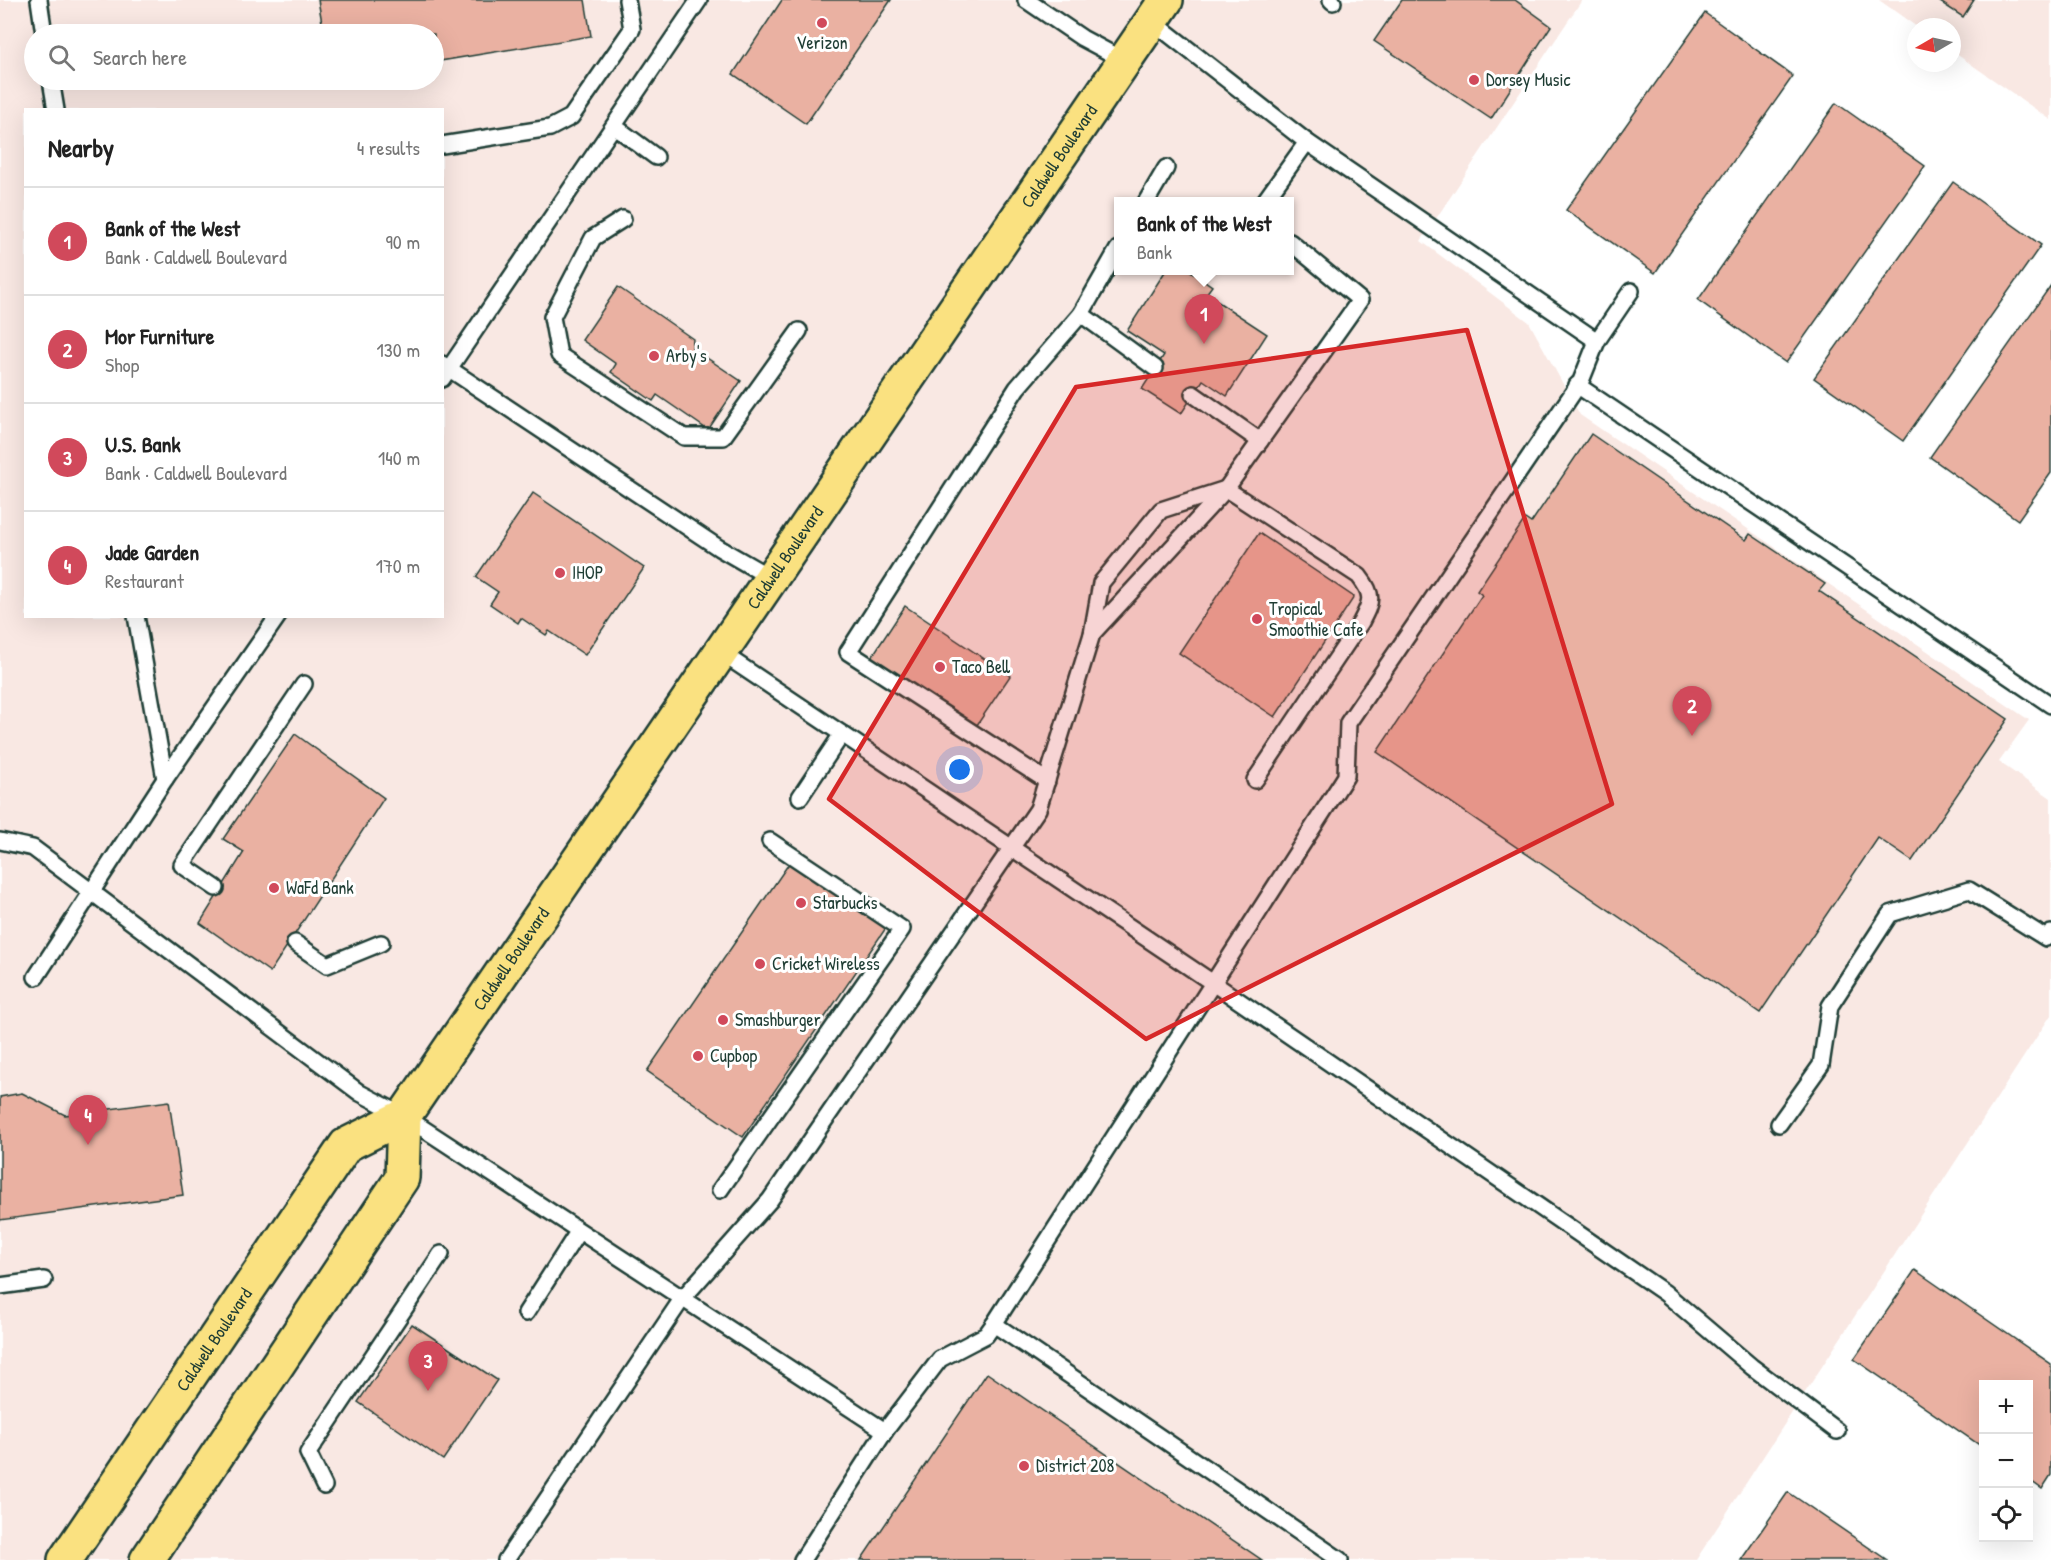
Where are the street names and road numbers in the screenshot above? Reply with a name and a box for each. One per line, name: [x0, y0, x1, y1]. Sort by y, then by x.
street label: Caldwell Boulevard: [1015, 100, 1103, 213]
street label: Caldwell Boulevard: [741, 501, 829, 614]
street label: Caldwell Boulevard: [467, 902, 555, 1015]
street label: Caldwell Boulevard: [170, 1283, 258, 1396]

